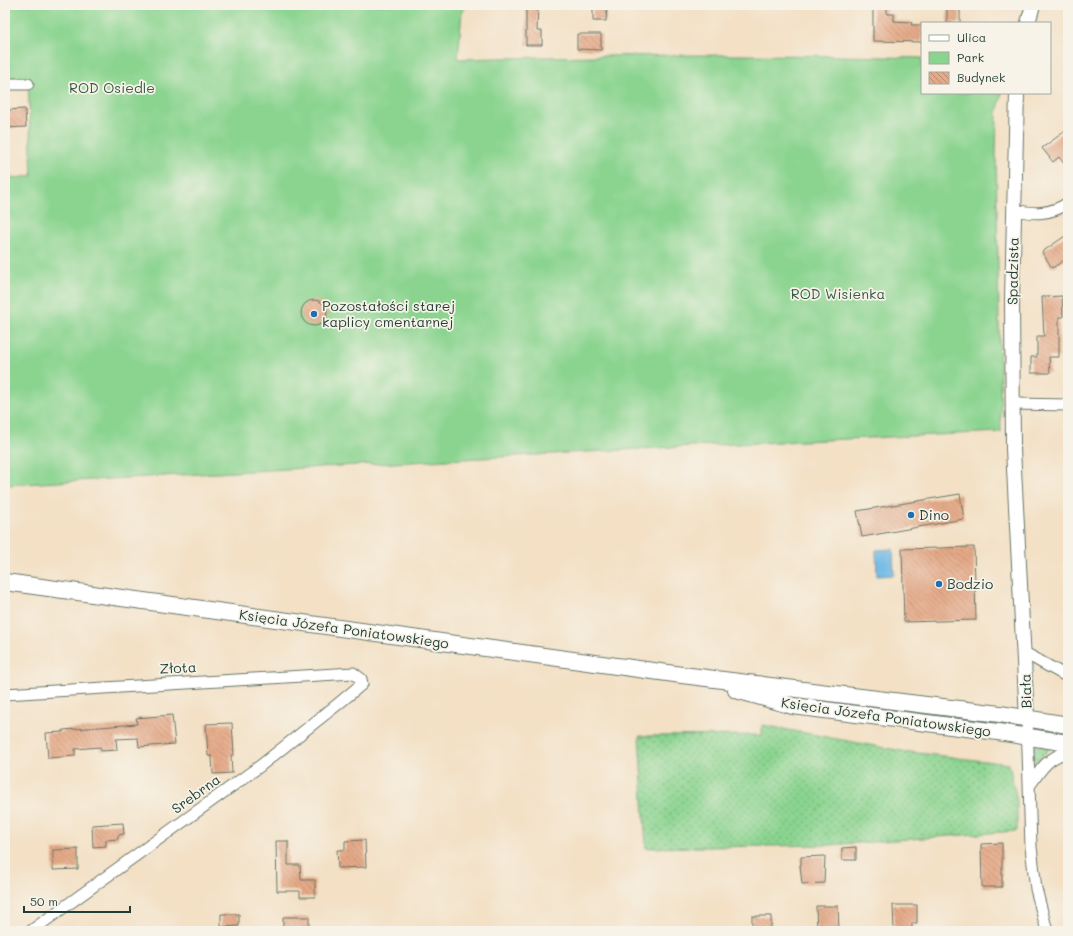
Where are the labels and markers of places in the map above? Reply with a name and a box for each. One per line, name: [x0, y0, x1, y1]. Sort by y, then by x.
place label: Pozostałości starej kaplicy cmentarnej: [322, 296, 455, 331]
marker: Pozostałości starej kaplicy cmentarnej: [309, 309, 319, 319]
place label: Dino: [919, 505, 949, 524]
marker: Dino: [906, 510, 916, 520]
place label: Bodzio: [947, 574, 993, 593]
marker: Bodzio: [934, 579, 944, 589]

